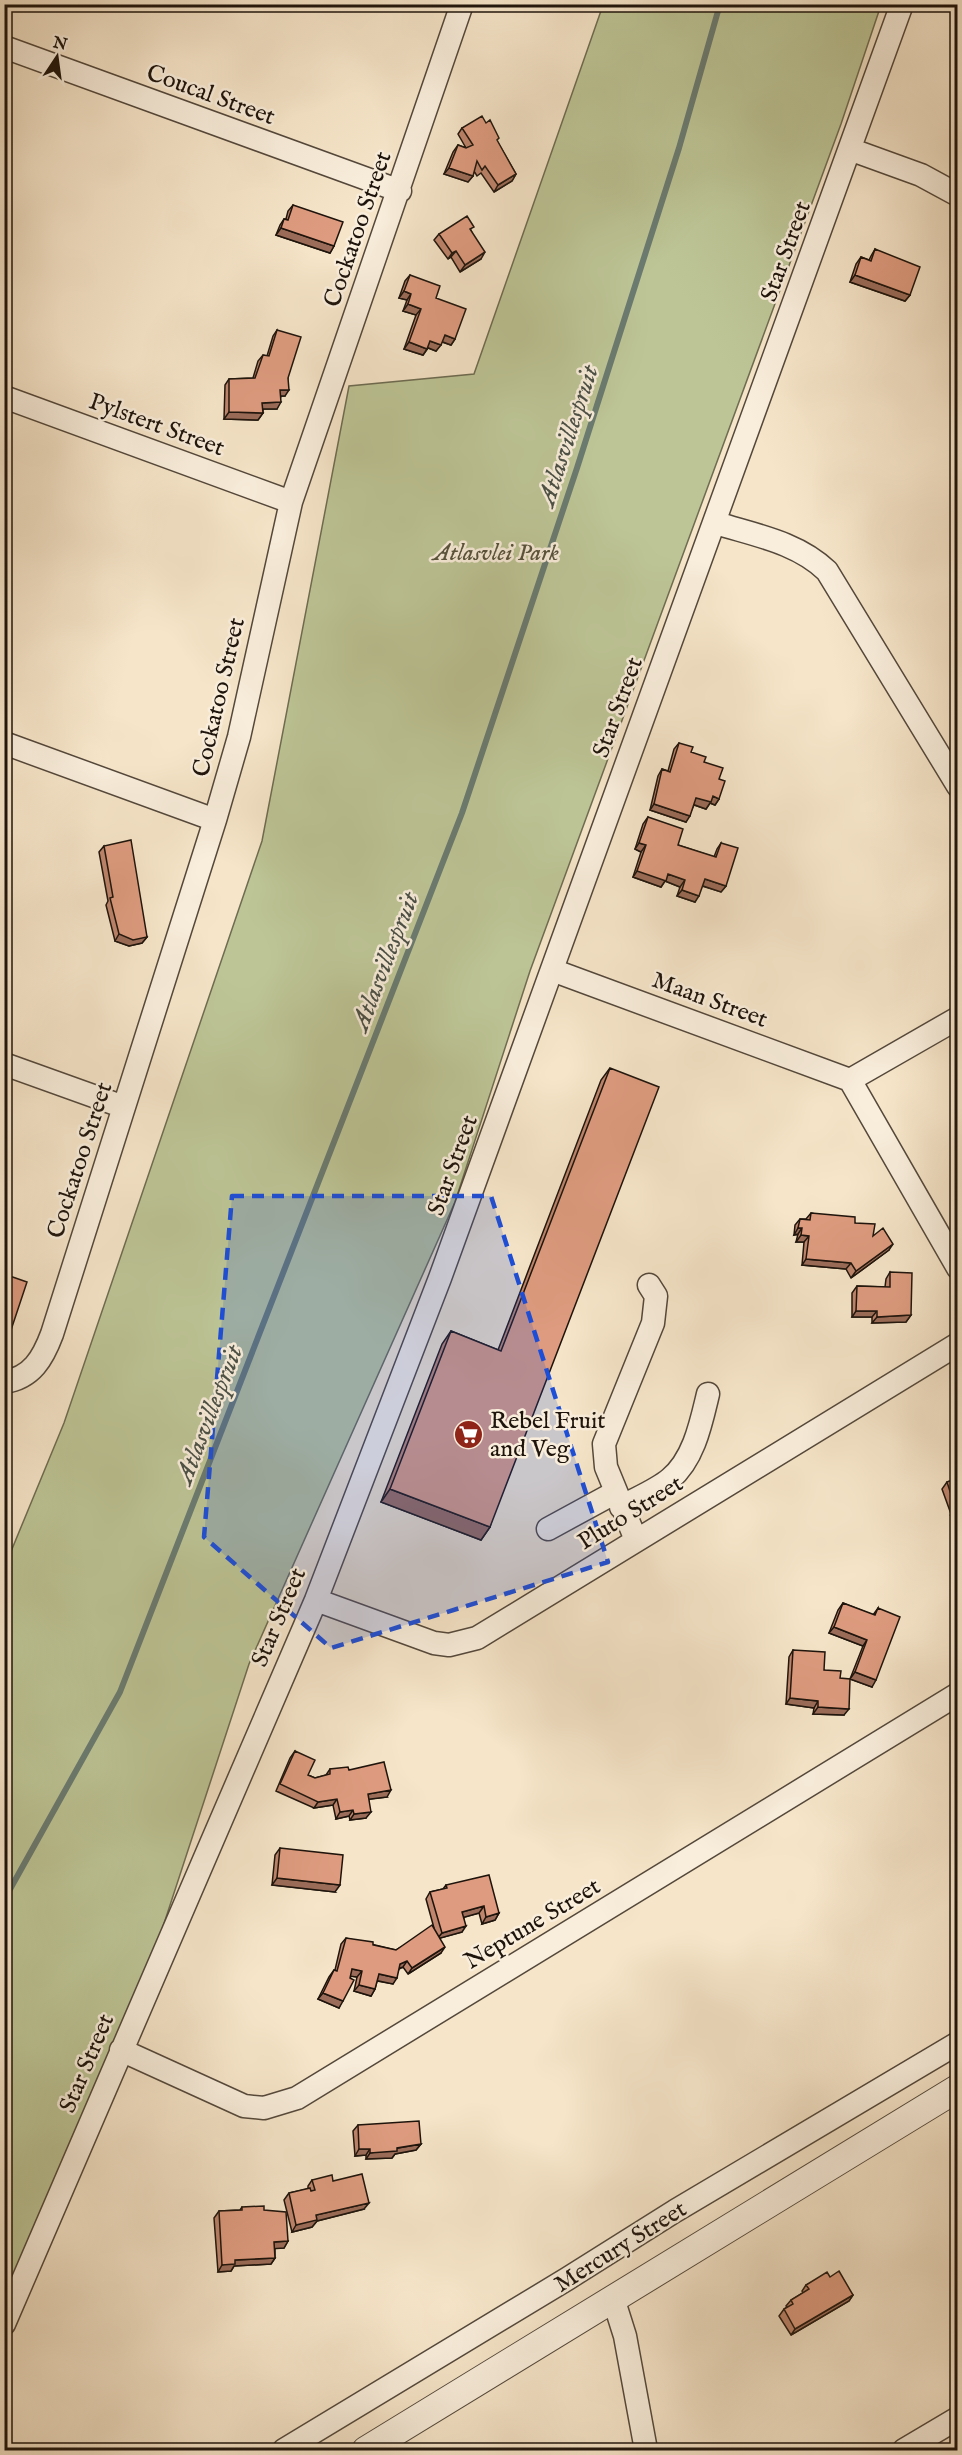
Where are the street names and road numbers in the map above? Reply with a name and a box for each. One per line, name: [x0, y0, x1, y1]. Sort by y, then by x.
street label: Coucal Street: [142, 58, 279, 133]
street label: Cockatoo Street: [317, 148, 400, 311]
street label: Star Street: [754, 197, 819, 306]
street label: Pylstert Street: [84, 387, 228, 464]
street label: Cockatoo Street: [186, 615, 253, 780]
street label: Star Street: [586, 653, 651, 762]
street label: Maan Street: [647, 965, 772, 1036]
street label: Cockatoo Street: [41, 1078, 120, 1243]
street label: Star Street: [421, 1111, 486, 1220]
street label: Pluto Street: [572, 1469, 689, 1558]
street label: Star Street: [245, 1563, 314, 1672]
street label: Neptune Street: [459, 1871, 607, 1977]
street label: Star Street: [53, 2009, 122, 2118]
street label: Mercury Street: [549, 2194, 693, 2300]

